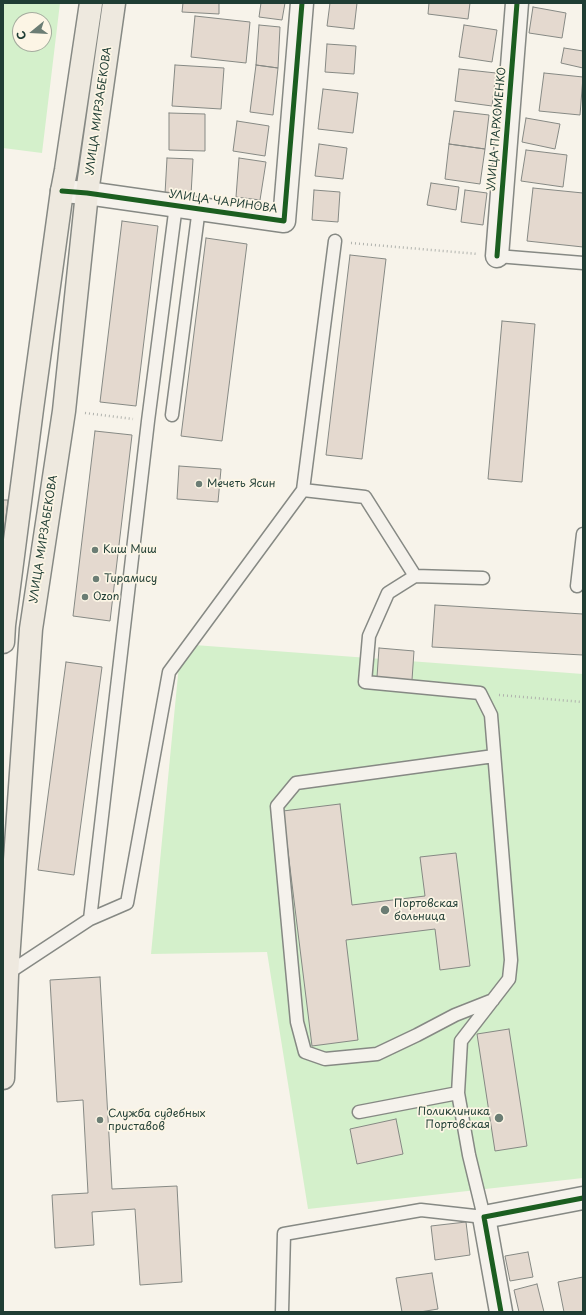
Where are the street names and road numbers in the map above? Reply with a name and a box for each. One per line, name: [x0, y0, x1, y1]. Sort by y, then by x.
street label: УЛИЦА МИРЗАБЕКОВА: [83, 46, 115, 176]
street label: УЛИЦА ПАРХОМЕНКО: [485, 67, 509, 191]
street label: УЛИЦА ЧАРИНОВА: [168, 188, 278, 216]
street label: УЛИЦА МИРЗАБЕКОВА: [27, 474, 61, 604]

